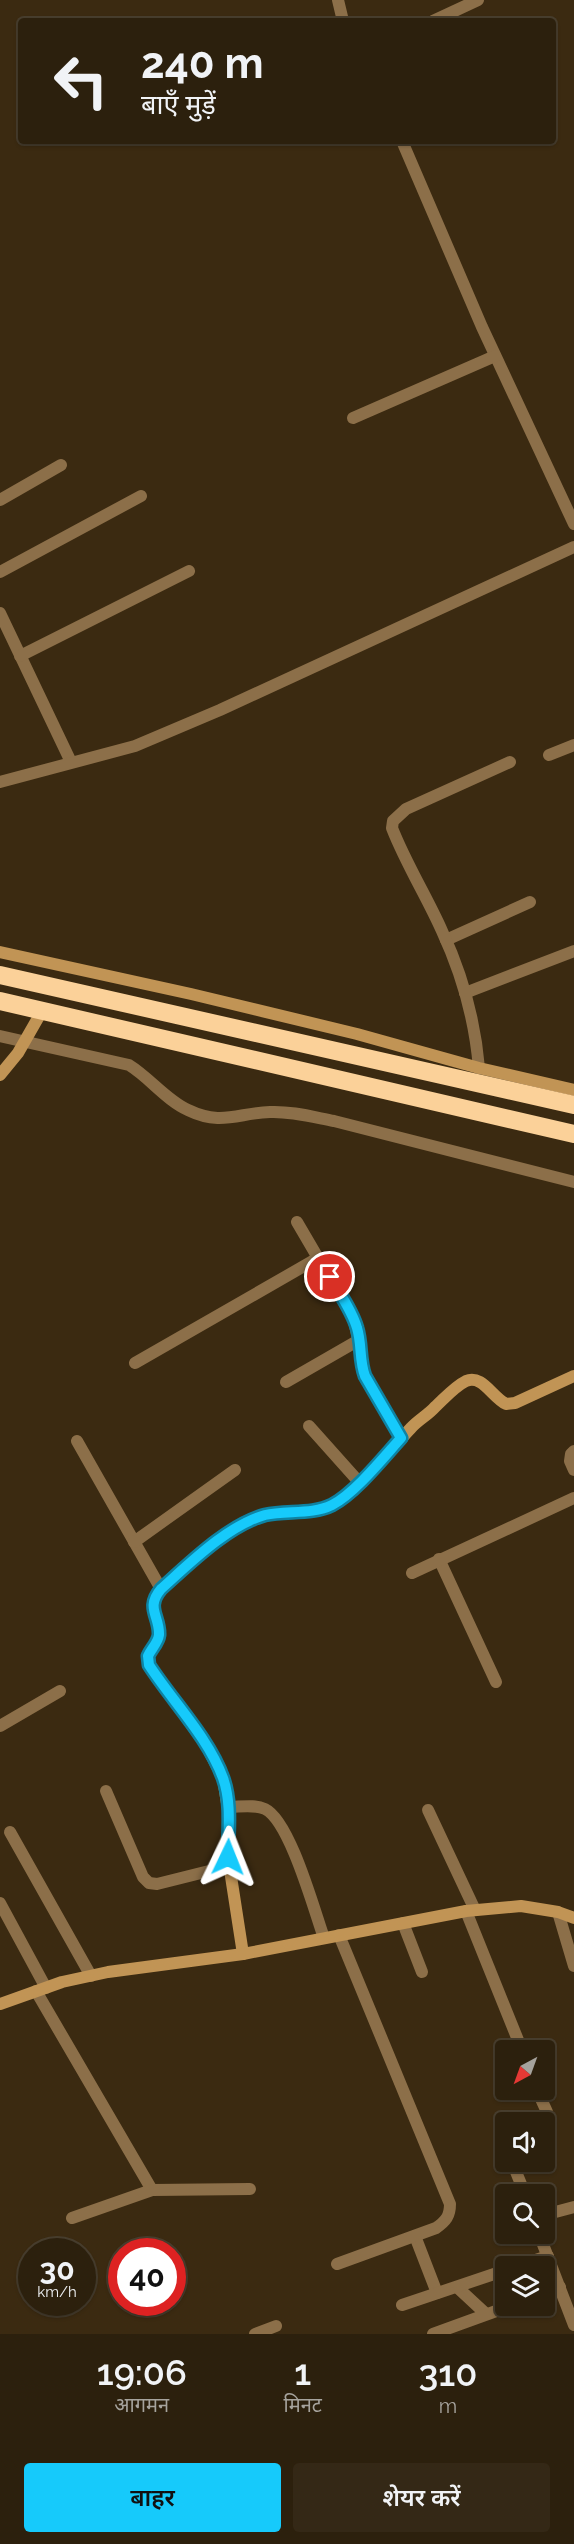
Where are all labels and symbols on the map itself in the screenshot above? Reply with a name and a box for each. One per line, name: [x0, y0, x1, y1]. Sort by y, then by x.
pin: [304, 1251, 355, 1302]
position arrow: [196, 1825, 260, 1889]
north arrow: [495, 2040, 555, 2100]
speed limit sign: 40: [108, 2238, 186, 2316]

